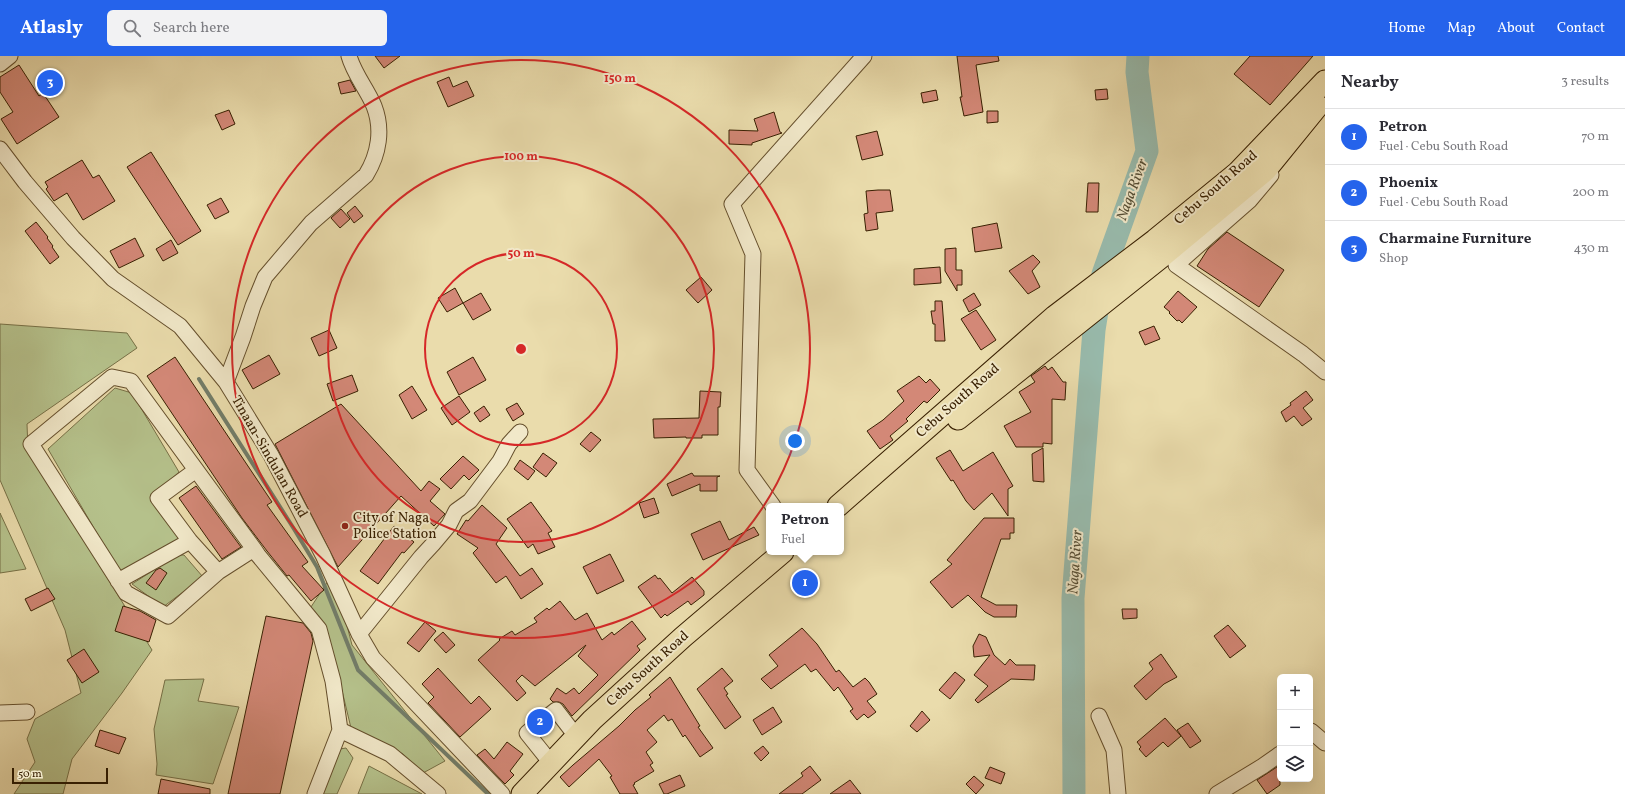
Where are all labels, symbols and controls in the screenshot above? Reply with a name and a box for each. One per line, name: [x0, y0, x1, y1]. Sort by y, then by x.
search box: [107, 10, 387, 46]
text: Atlasly: [20, 15, 83, 41]
icon: search: [121, 17, 143, 39]
text: Search here: [153, 18, 230, 39]
text: Home: [1388, 19, 1425, 38]
text: Map: [1447, 19, 1475, 38]
text: About: [1497, 19, 1535, 38]
text: Contact: [1557, 19, 1605, 38]
pin: 3: [37, 68, 63, 98]
text: 150 m: [604, 71, 636, 87]
text: Nearby: [1341, 71, 1399, 94]
text: 3 results: [1561, 73, 1609, 91]
text: Petron: [1379, 117, 1427, 138]
text: 1: [1351, 128, 1357, 146]
text: 70 m: [1581, 128, 1609, 146]
text: Fuel · Cebu South Road: [1379, 138, 1508, 156]
street label: Cebu South Road: [1170, 146, 1262, 230]
text: 100 m: [504, 149, 538, 165]
water label: Naga River: [1112, 156, 1154, 224]
text: Phoenix: [1379, 173, 1438, 194]
text: 2: [1351, 184, 1357, 202]
text: 200 m: [1572, 184, 1609, 202]
text: Fuel · Cebu South Road: [1379, 194, 1508, 212]
text: Charmaine Furniture: [1379, 229, 1531, 250]
text: 3: [1351, 240, 1357, 258]
text: 430 m: [1573, 240, 1609, 258]
text: 50 m: [507, 246, 535, 262]
text: Shop: [1379, 250, 1408, 268]
centre of rings: [514, 342, 528, 356]
street label: Cebu South Road: [912, 359, 1004, 443]
street label: Tinaan-Sindulan Road: [226, 392, 312, 522]
your location: [785, 431, 805, 451]
popup: [766, 503, 844, 555]
place label: City of Naga Police Station: [353, 509, 437, 544]
text: Petron: [781, 510, 829, 531]
marker: City of Naga Police Station: [340, 521, 350, 531]
water label: Naga River: [1063, 529, 1089, 595]
text: Fuel: [781, 531, 805, 549]
pin: 1: [792, 568, 818, 598]
street label: Cebu South Road: [603, 627, 693, 711]
map controls: [1277, 674, 1313, 782]
button: +: [1277, 674, 1313, 710]
pin: 2: [527, 707, 553, 737]
button: −: [1277, 710, 1313, 746]
button: layers: [1277, 746, 1313, 782]
scale bar: [12, 766, 108, 785]
text: 50 m: [18, 767, 42, 782]

